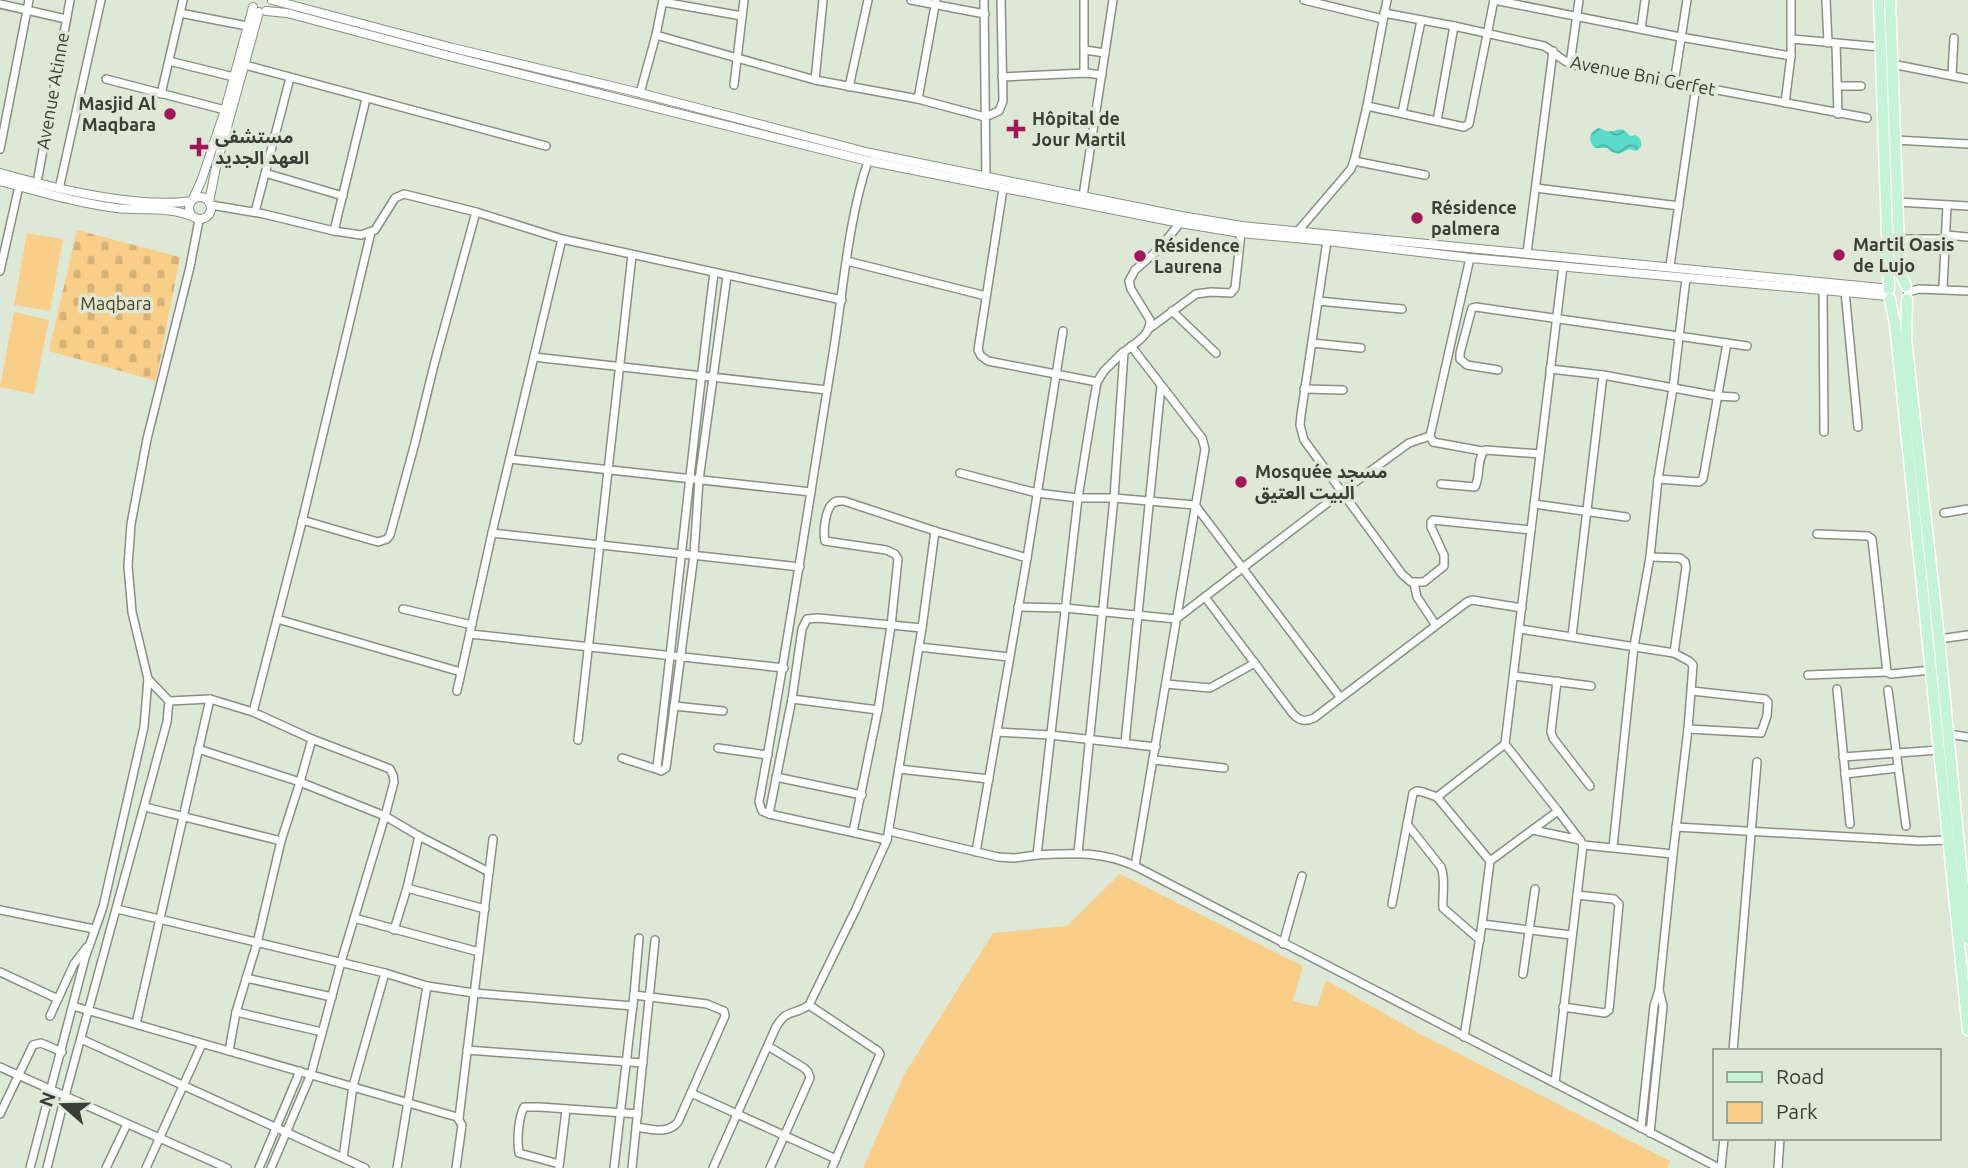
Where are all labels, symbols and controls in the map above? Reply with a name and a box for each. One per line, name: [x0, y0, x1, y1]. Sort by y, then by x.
street label: Avenue Atinne: [32, 31, 72, 151]
street label: Avenue Bni Gerfet: [1569, 51, 1718, 99]
place label: Masjid Al Maqbara: [79, 93, 157, 134]
marker: Masjid Al Maqbara: [162, 106, 178, 122]
place label: Hôpital de Jour Martil: [1032, 108, 1126, 149]
marker: Hôpital de Jour Martil: [1006, 119, 1026, 139]
place label: مستشفى العهد الجديد: [215, 126, 309, 168]
marker: مستشفى العهد الجديد: [189, 137, 209, 157]
place label: Résidence palmera: [1431, 197, 1517, 238]
marker: Résidence palmera: [1409, 210, 1425, 226]
place label: Martil Oasis de Lujo: [1853, 234, 1955, 275]
place label: Résidence Laurena: [1154, 235, 1240, 276]
marker: Martil Oasis de Lujo: [1831, 247, 1847, 263]
marker: Résidence Laurena: [1132, 248, 1148, 264]
park label: Maqbara: [80, 293, 152, 313]
place label: Mosquée مسجد البيت العتيق: [1255, 461, 1388, 504]
marker: Mosquée مسجد البيت العتيق: [1233, 474, 1249, 490]
legend: [1713, 1049, 1940, 1140]
text: Road: [1776, 1064, 1824, 1088]
north arrow: [28, 1070, 98, 1140]
text: N: [34, 1089, 60, 1110]
text: Park: [1776, 1099, 1818, 1123]

